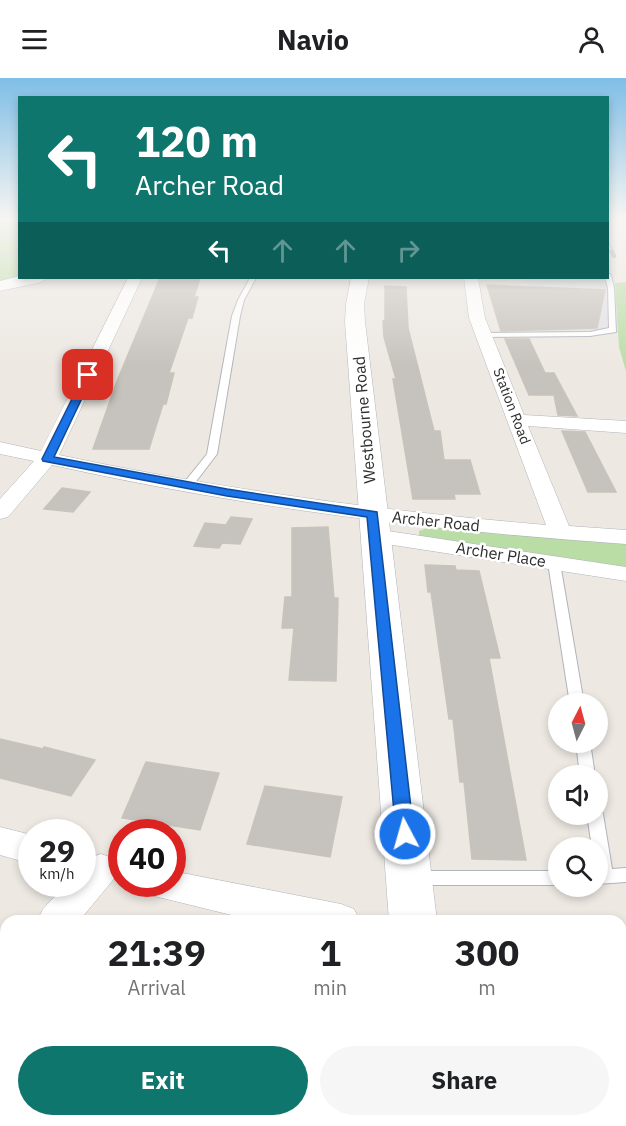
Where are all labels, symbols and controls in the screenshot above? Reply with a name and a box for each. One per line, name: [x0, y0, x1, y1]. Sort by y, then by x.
text: Navio: [277, 22, 349, 57]
icon: menu: [18, 23, 51, 56]
icon: person: [575, 23, 608, 56]
text: 120 m: [135, 114, 258, 169]
icon: left: [36, 120, 114, 198]
text: Archer Road: [135, 167, 284, 202]
icon: left: [203, 234, 236, 267]
icon: ahead: [266, 234, 299, 267]
icon: ahead: [329, 234, 362, 267]
icon: right: [392, 234, 425, 267]
pin: [62, 349, 113, 400]
street label: Westbourne Road: [348, 356, 380, 484]
icon: arrive: [71, 358, 104, 391]
street label: Station Road: [489, 365, 535, 447]
street label: Archer Road: [391, 506, 481, 536]
street label: Archer Place: [455, 537, 548, 571]
north arrow: [548, 693, 608, 753]
map controls: [548, 693, 608, 897]
button: sound: [548, 765, 608, 825]
position arrow: [373, 802, 437, 866]
speed limit sign: 40: [108, 819, 186, 897]
text: 29: [39, 831, 75, 870]
button: search: [548, 837, 608, 897]
text: km/h: [39, 864, 75, 883]
text: 21:39: [108, 929, 206, 976]
text: 1: [319, 929, 341, 976]
text: 300: [455, 929, 519, 976]
text: Arrival: [128, 974, 186, 1001]
text: min: [313, 974, 347, 1001]
text: m: [478, 974, 496, 1001]
button: Exit: [18, 1046, 308, 1115]
button: Share: [320, 1046, 609, 1115]

